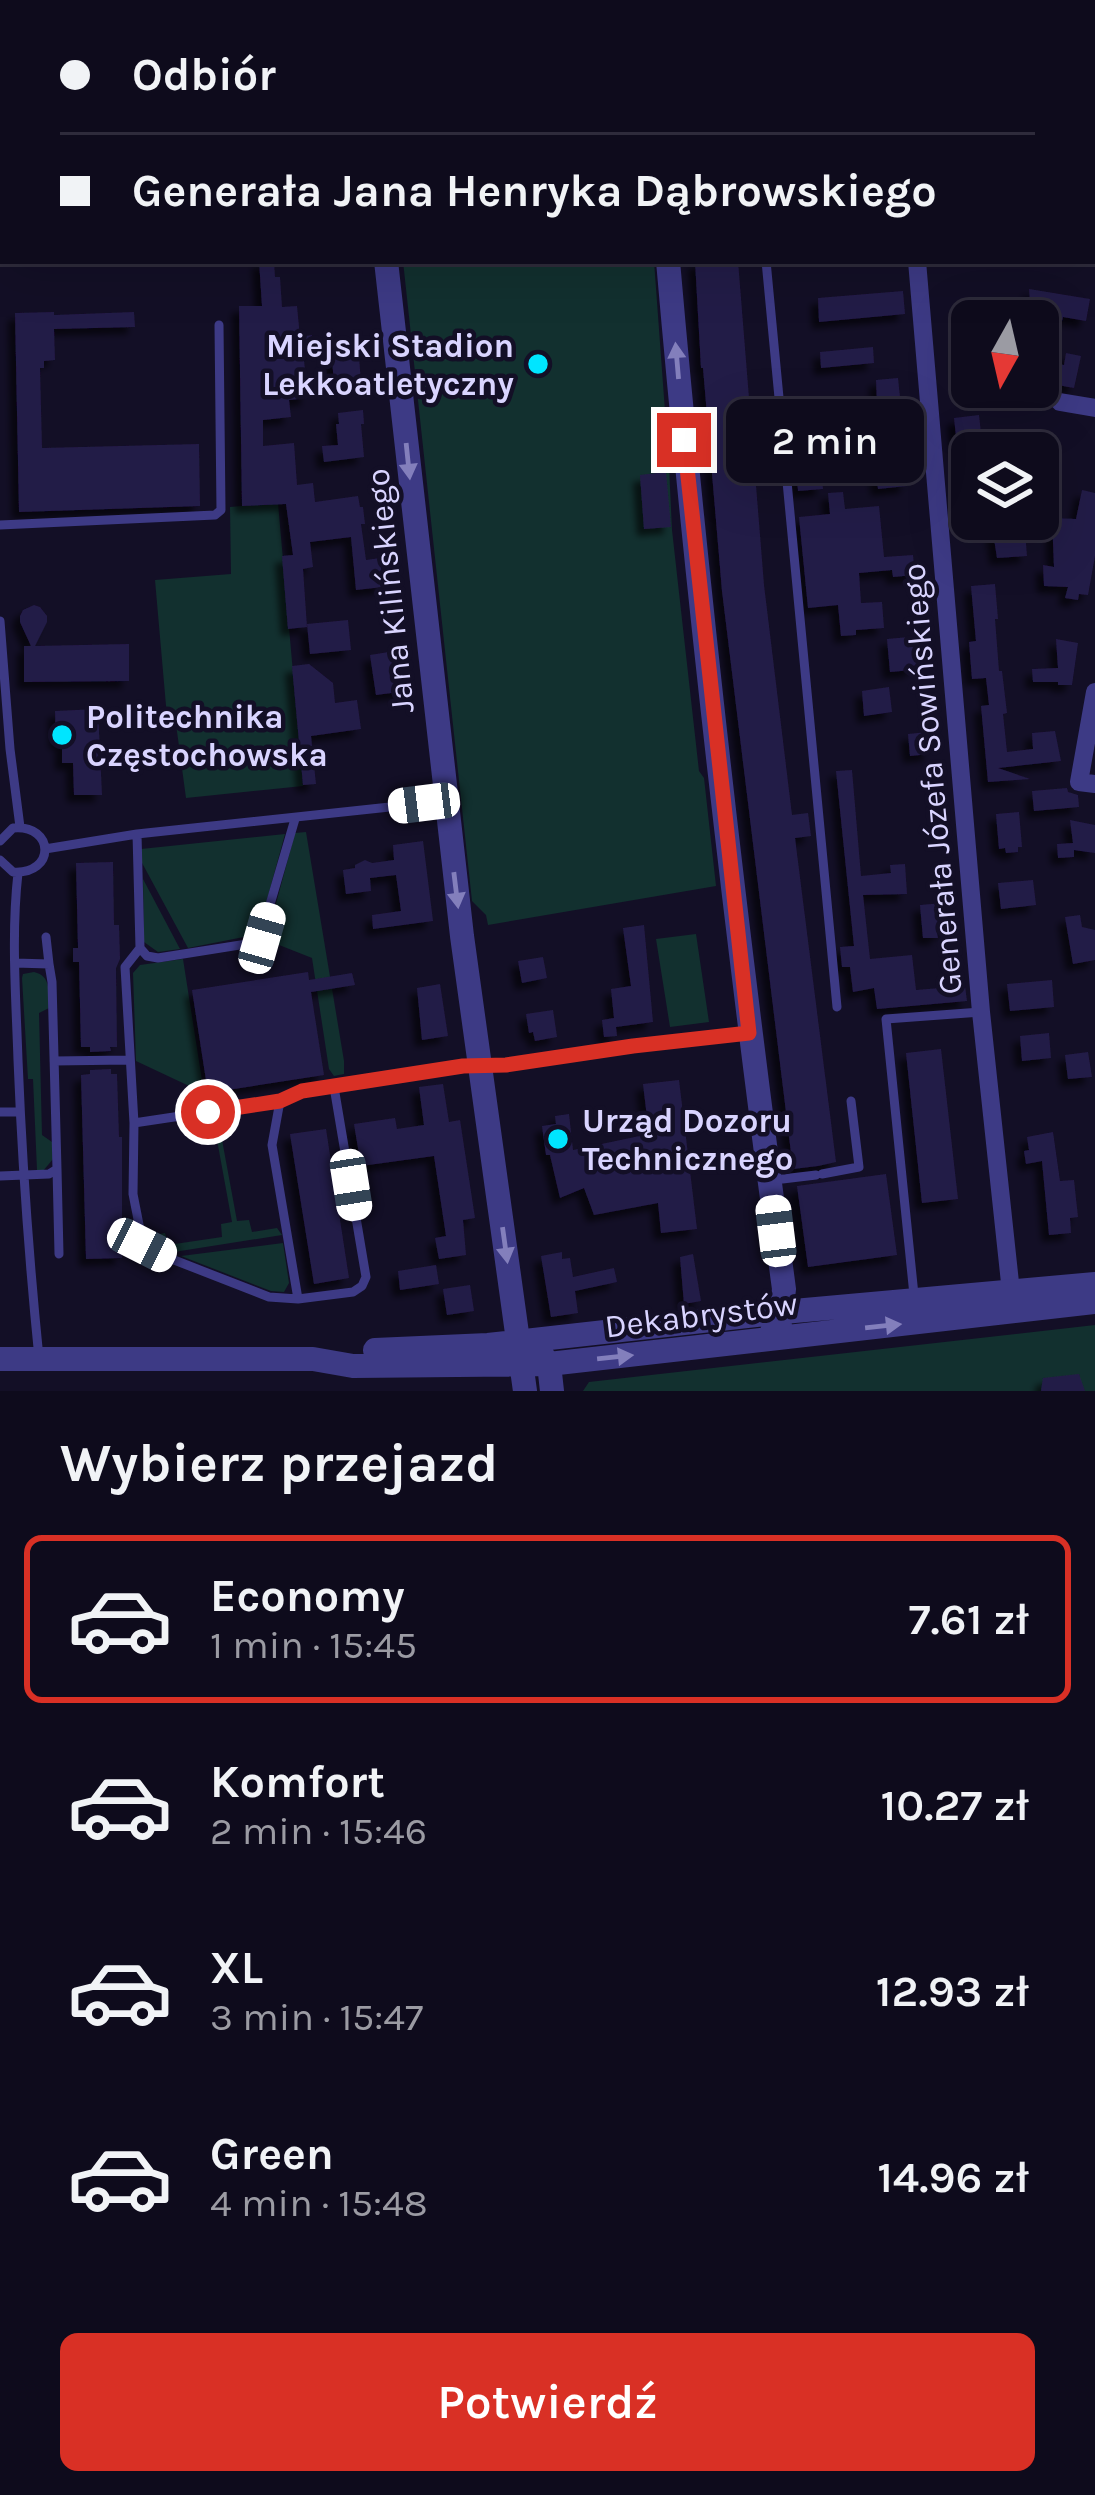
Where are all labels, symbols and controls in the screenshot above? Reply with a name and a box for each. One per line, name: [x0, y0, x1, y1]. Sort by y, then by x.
text: Odbiór: [132, 49, 276, 101]
text: Generała Jana Henryka Dąbrowskiego: [132, 165, 937, 217]
north arrow: [951, 300, 1059, 408]
map controls: [951, 300, 1059, 540]
place label: Miejski Stadion Lekkoatletyczny: [262, 327, 514, 403]
one-way arrow: [667, 342, 686, 379]
marker: Miejski Stadion Lekkoatletyczny: [525, 351, 551, 377]
callout: 2 min: [726, 398, 924, 482]
route end: [657, 413, 711, 467]
text: 2 min: [772, 418, 878, 464]
button: layers: [951, 432, 1059, 540]
one-way arrow: [399, 443, 418, 480]
street label: Jana Kilińskiego: [358, 467, 422, 715]
street label: Generała Józefa Sowińskiego: [894, 562, 970, 996]
place label: Politechnika Częstochowska: [86, 698, 328, 774]
marker: Politechnika Częstochowska: [49, 722, 75, 748]
car: [386, 781, 462, 825]
one-way arrow: [447, 872, 466, 909]
car: [235, 898, 289, 978]
route start: [181, 1085, 235, 1139]
place label: Urząd Dozoru Technicznego: [582, 1102, 793, 1178]
marker: Urząd Dozoru Technicznego: [545, 1126, 571, 1152]
car: [328, 1147, 374, 1223]
car: [754, 1193, 798, 1269]
car: [102, 1213, 182, 1277]
one-way arrow: [496, 1227, 515, 1265]
street label: Dekabrystów: [603, 1284, 800, 1346]
one-way arrow: [865, 1316, 902, 1335]
one-way arrow: [597, 1347, 634, 1366]
text: Wybierz przejazd: [60, 1431, 498, 1495]
icon: car: [66, 1565, 174, 1673]
text: Economy: [210, 1570, 405, 1622]
text: 7.61 zł: [908, 1593, 1029, 1645]
text: 1 min · 15:45: [210, 1622, 417, 1668]
icon: car: [66, 1751, 174, 1859]
text: Komfort: [210, 1756, 385, 1808]
text: 10.27 zł: [880, 1779, 1029, 1831]
text: 2 min · 15:46: [210, 1808, 427, 1854]
icon: car: [66, 1937, 174, 2045]
text: XL: [210, 1942, 263, 1994]
text: 12.93 zł: [876, 1965, 1029, 2017]
text: 3 min · 15:47: [210, 1994, 423, 2040]
icon: car: [66, 2123, 174, 2231]
text: Green: [210, 2128, 334, 2180]
text: 14.96 zł: [877, 2151, 1029, 2203]
text: 4 min · 15:48: [210, 2180, 428, 2226]
button: Potwierdź: [60, 2333, 1035, 2471]

